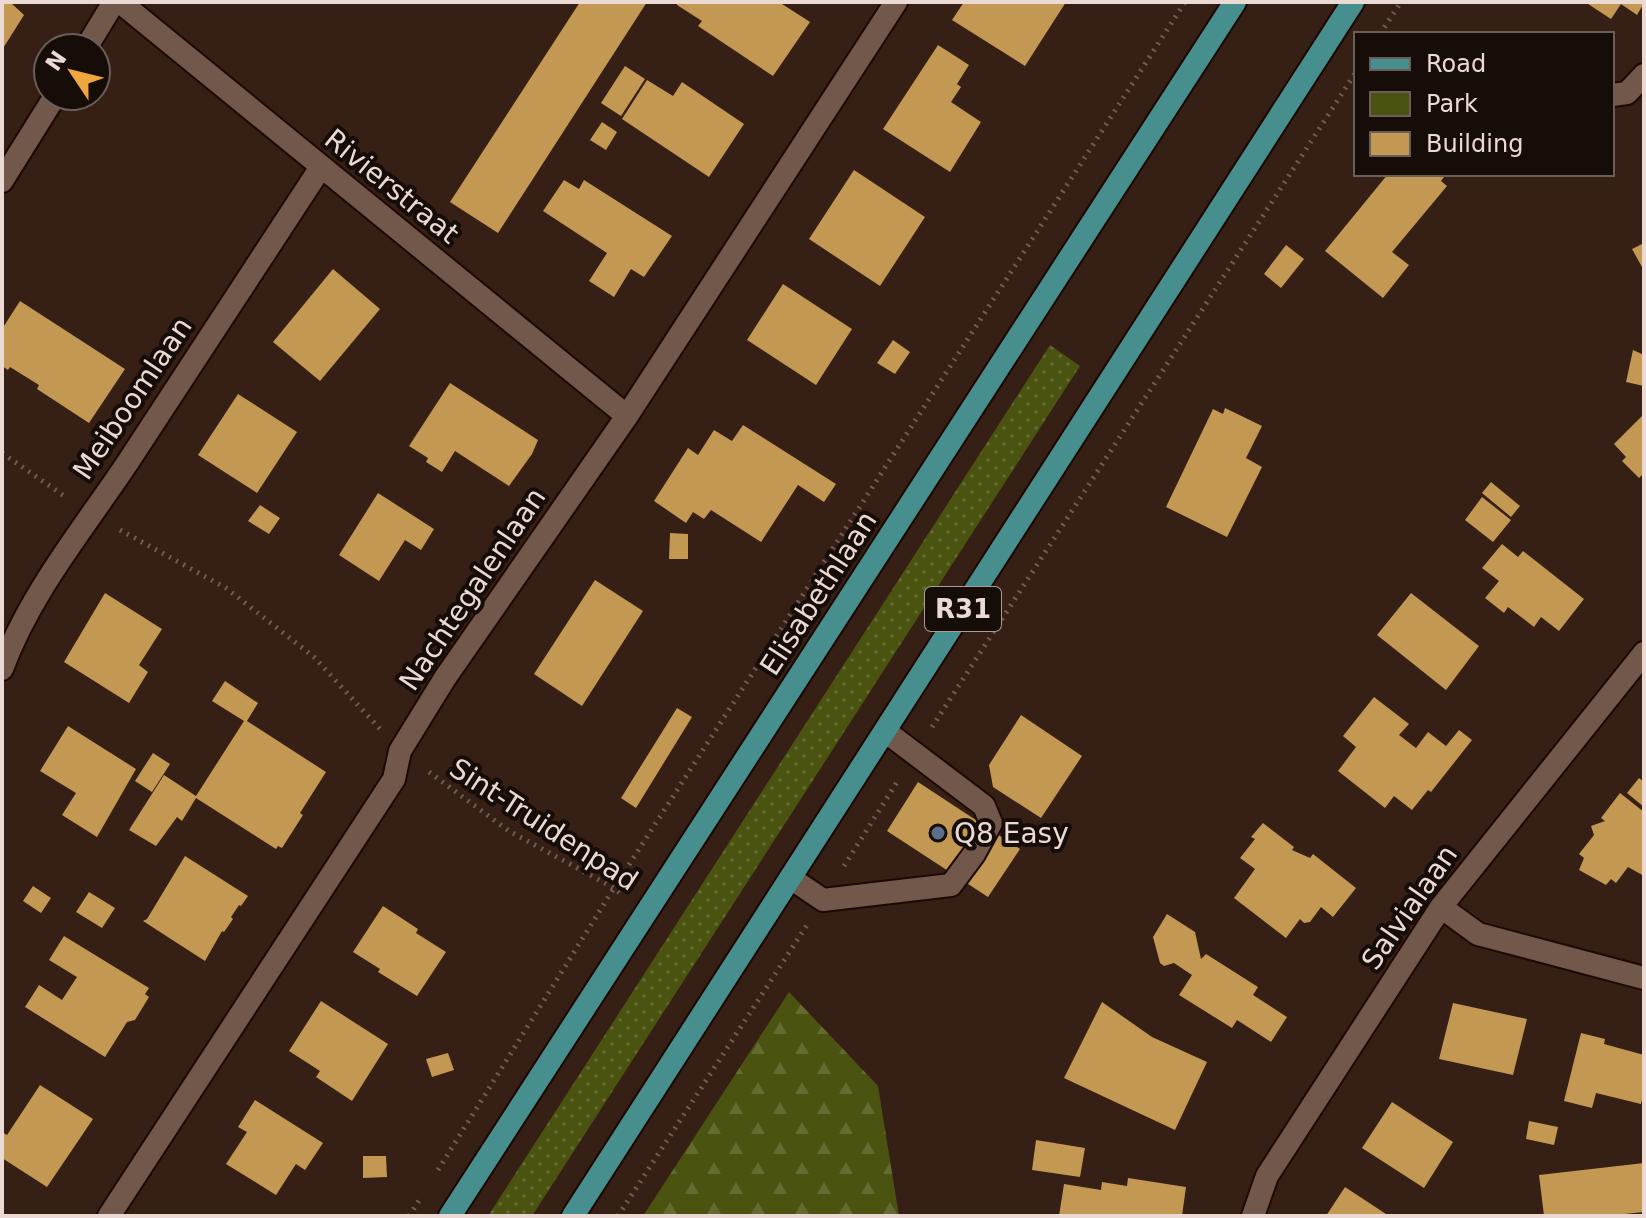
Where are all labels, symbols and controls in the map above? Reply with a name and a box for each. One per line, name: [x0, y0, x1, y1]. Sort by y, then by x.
north arrow: [32, 32, 112, 112]
legend: [1354, 32, 1614, 176]
text: N: [41, 46, 72, 76]
text: Road: [1426, 50, 1486, 78]
text: Park: [1426, 90, 1478, 118]
street label: Rivierstraat: [318, 122, 465, 250]
text: Building: [1426, 130, 1523, 158]
street label: Meiboomlaan: [66, 311, 199, 486]
street label: Nachtegalenlaan: [392, 482, 552, 697]
street label: Elisabethlaan: [753, 505, 884, 681]
road number: R31: [925, 587, 1001, 631]
street label: Sint-Truidenpad: [444, 751, 644, 897]
place label: Q8 Easy: [954, 817, 1069, 850]
marker: Q8 Easy: [929, 824, 947, 842]
street label: Salvialaan: [1355, 839, 1464, 976]

